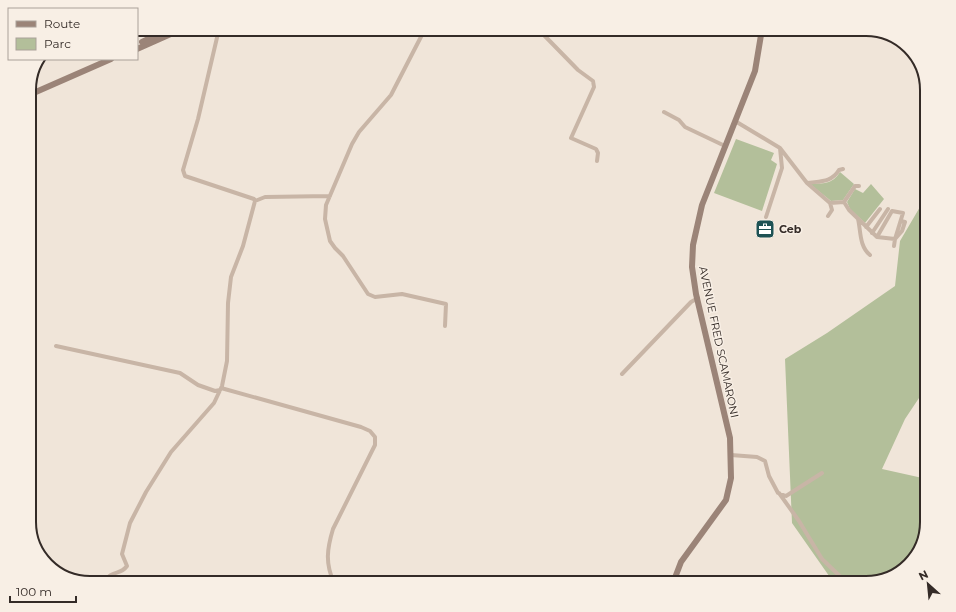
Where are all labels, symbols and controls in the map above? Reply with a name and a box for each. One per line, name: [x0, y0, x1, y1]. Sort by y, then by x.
legend: [8, 8, 138, 60]
text: Route: [44, 16, 80, 31]
text: Parc: [44, 36, 71, 51]
office icon: Ceb: [754, 218, 776, 240]
place label: Ceb: [779, 222, 802, 236]
street label: AVENUE FRED SCAMARONI: [696, 265, 742, 419]
north arrow: [908, 564, 948, 604]
text: N: [916, 567, 931, 583]
scale bar: [10, 578, 76, 604]
text: 100 m: [16, 584, 52, 599]

